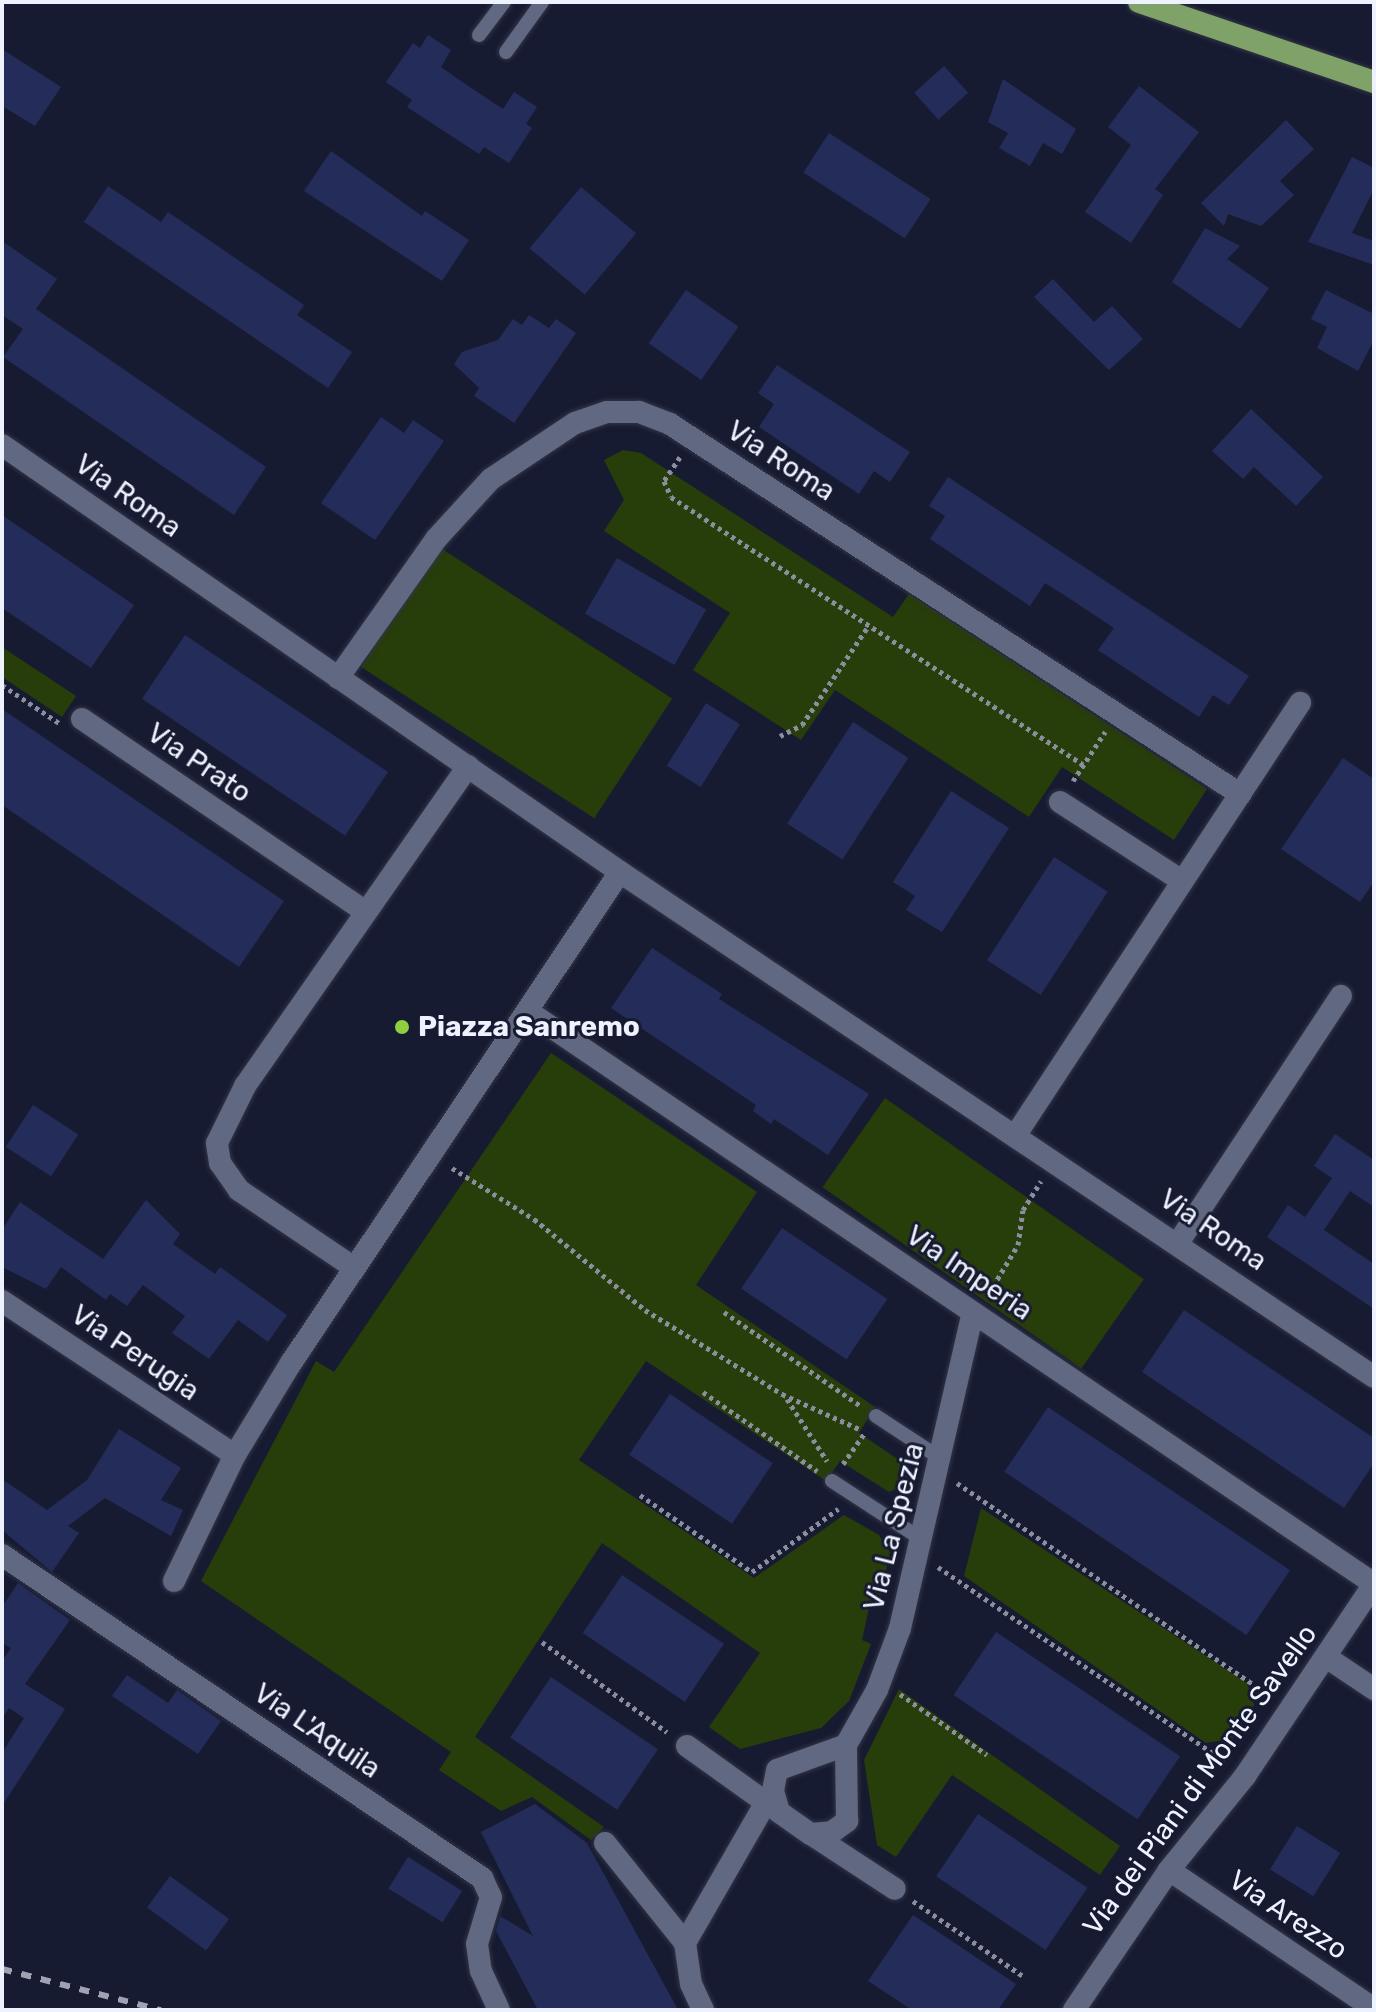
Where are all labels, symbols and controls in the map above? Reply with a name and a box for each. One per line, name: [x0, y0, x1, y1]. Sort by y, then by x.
street label: Via Roma: [721, 414, 841, 508]
street label: Via Roma: [68, 447, 188, 545]
street label: Via Prato: [141, 716, 257, 810]
place label: Piazza Sanremo: [418, 1010, 640, 1044]
marker: Piazza Sanremo: [393, 1018, 411, 1036]
street label: Via Roma: [1153, 1182, 1273, 1278]
street label: Via Imperia: [899, 1218, 1039, 1328]
street label: Via Perugia: [65, 1298, 205, 1408]
street label: Via La Spezia: [857, 1440, 931, 1614]
street label: Via dei Piani di Monte Savello: [1076, 1618, 1324, 1942]
street label: Via L'Aquila: [247, 1676, 387, 1786]
street label: Via Arezzo: [1222, 1863, 1354, 1967]

